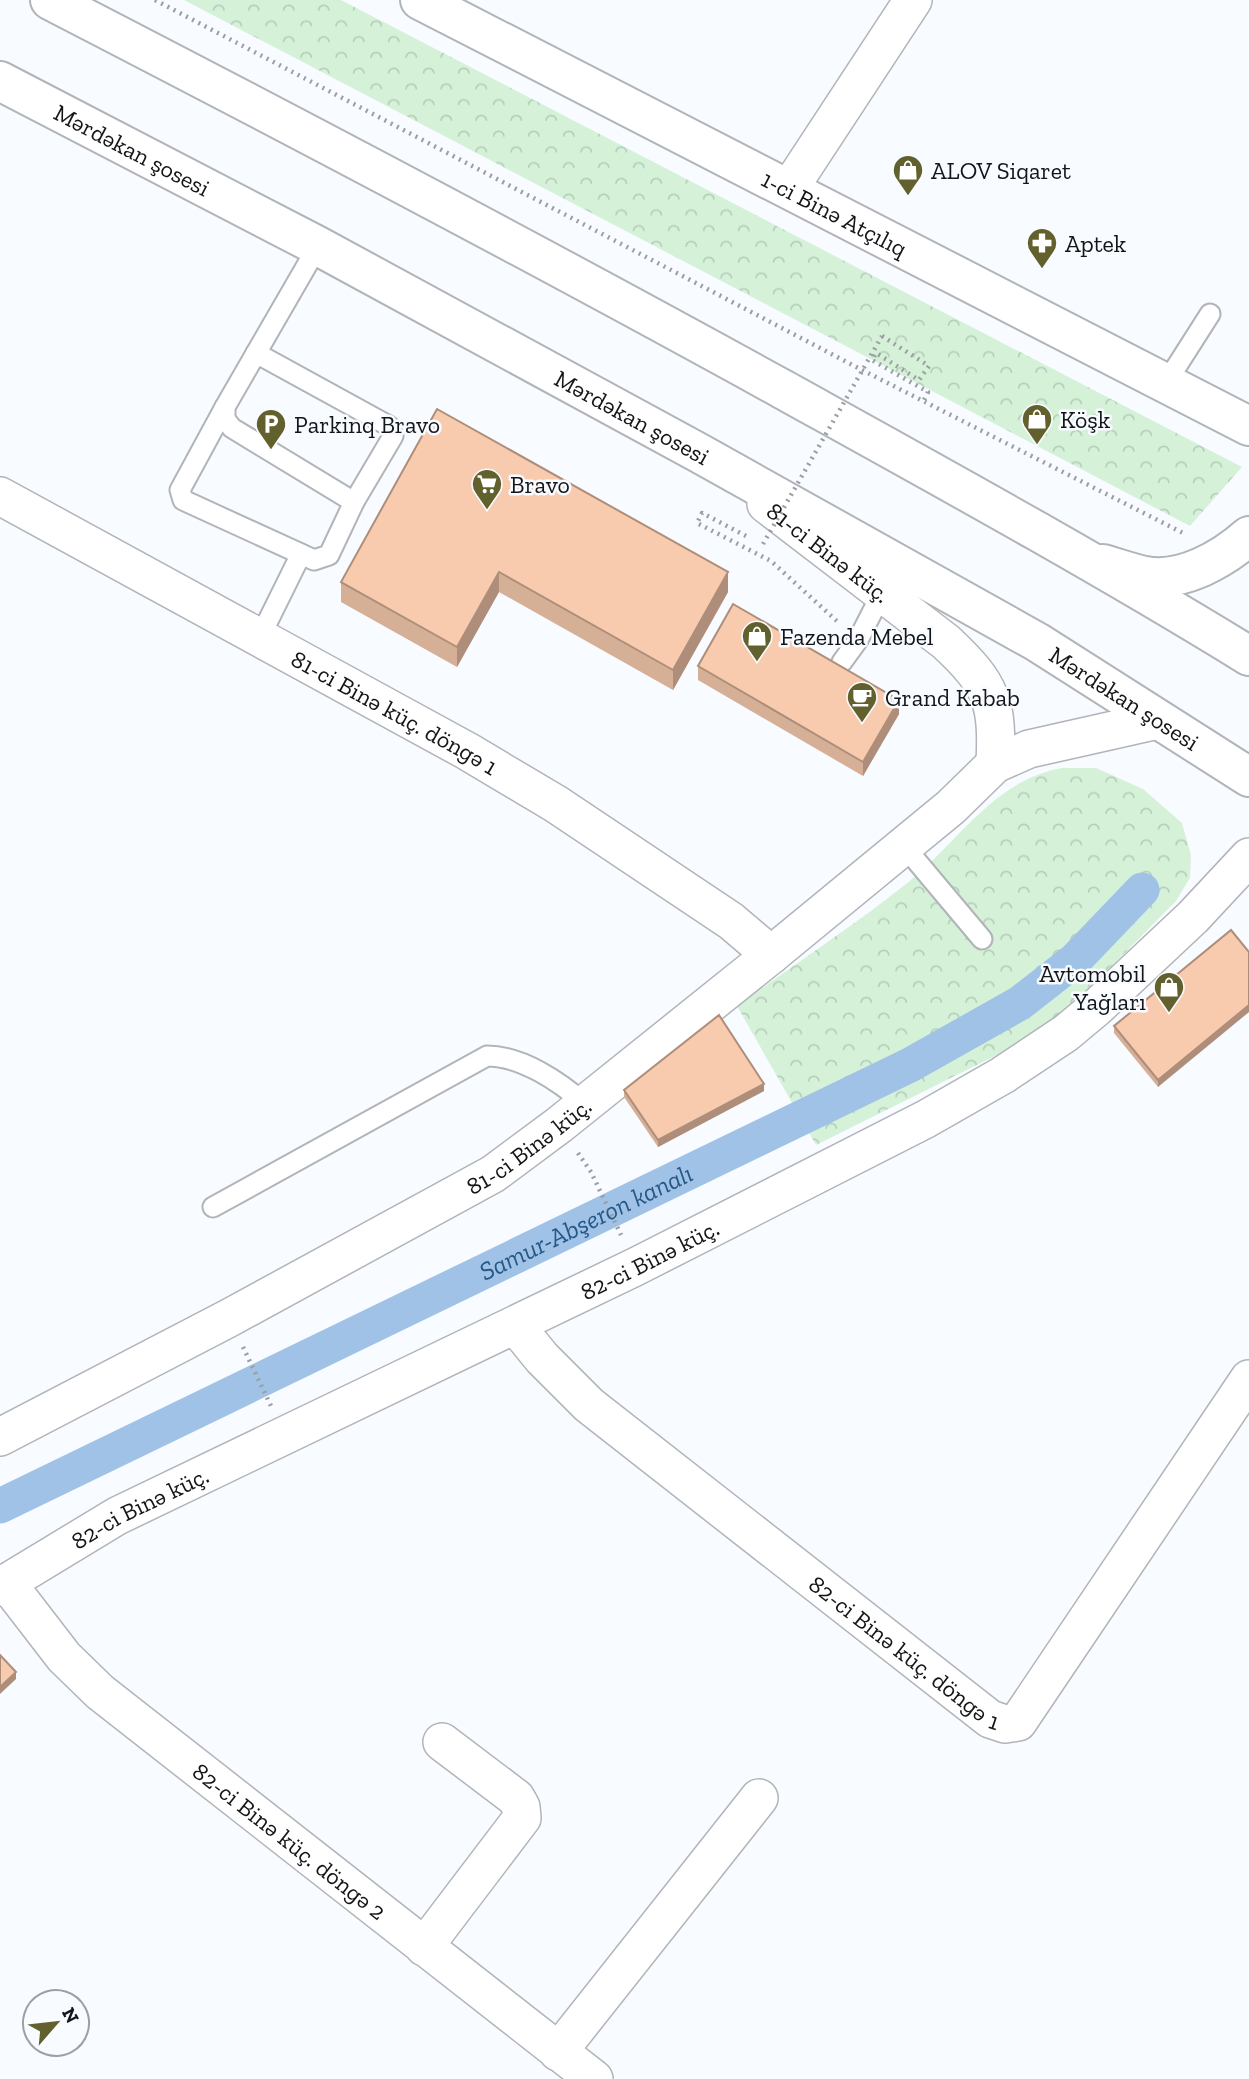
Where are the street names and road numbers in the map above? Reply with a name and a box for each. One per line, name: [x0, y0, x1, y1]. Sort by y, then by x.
street label: Mərdəkan şosesi: [49, 97, 215, 202]
street label: 1-ci Binə Atçılıq: [757, 164, 912, 262]
street label: Mərdəkan şosesi: [550, 363, 715, 471]
street label: 81-ci Binə küç.: [761, 496, 896, 608]
street label: Mərdəkan şosesi: [1044, 639, 1205, 756]
street label: 81-ci Binə küç. döngə 1: [287, 644, 503, 781]
street label: 81-ci Binə küç.: [461, 1091, 597, 1200]
street label: 82-ci Binə küç.: [576, 1212, 723, 1306]
street label: 82-ci Binə küç.: [66, 1460, 213, 1555]
street label: 82-ci Binə küç. döngə 1: [804, 1569, 1003, 1736]
street label: 82-ci Binə küç. döngə 2: [187, 1756, 393, 1926]

